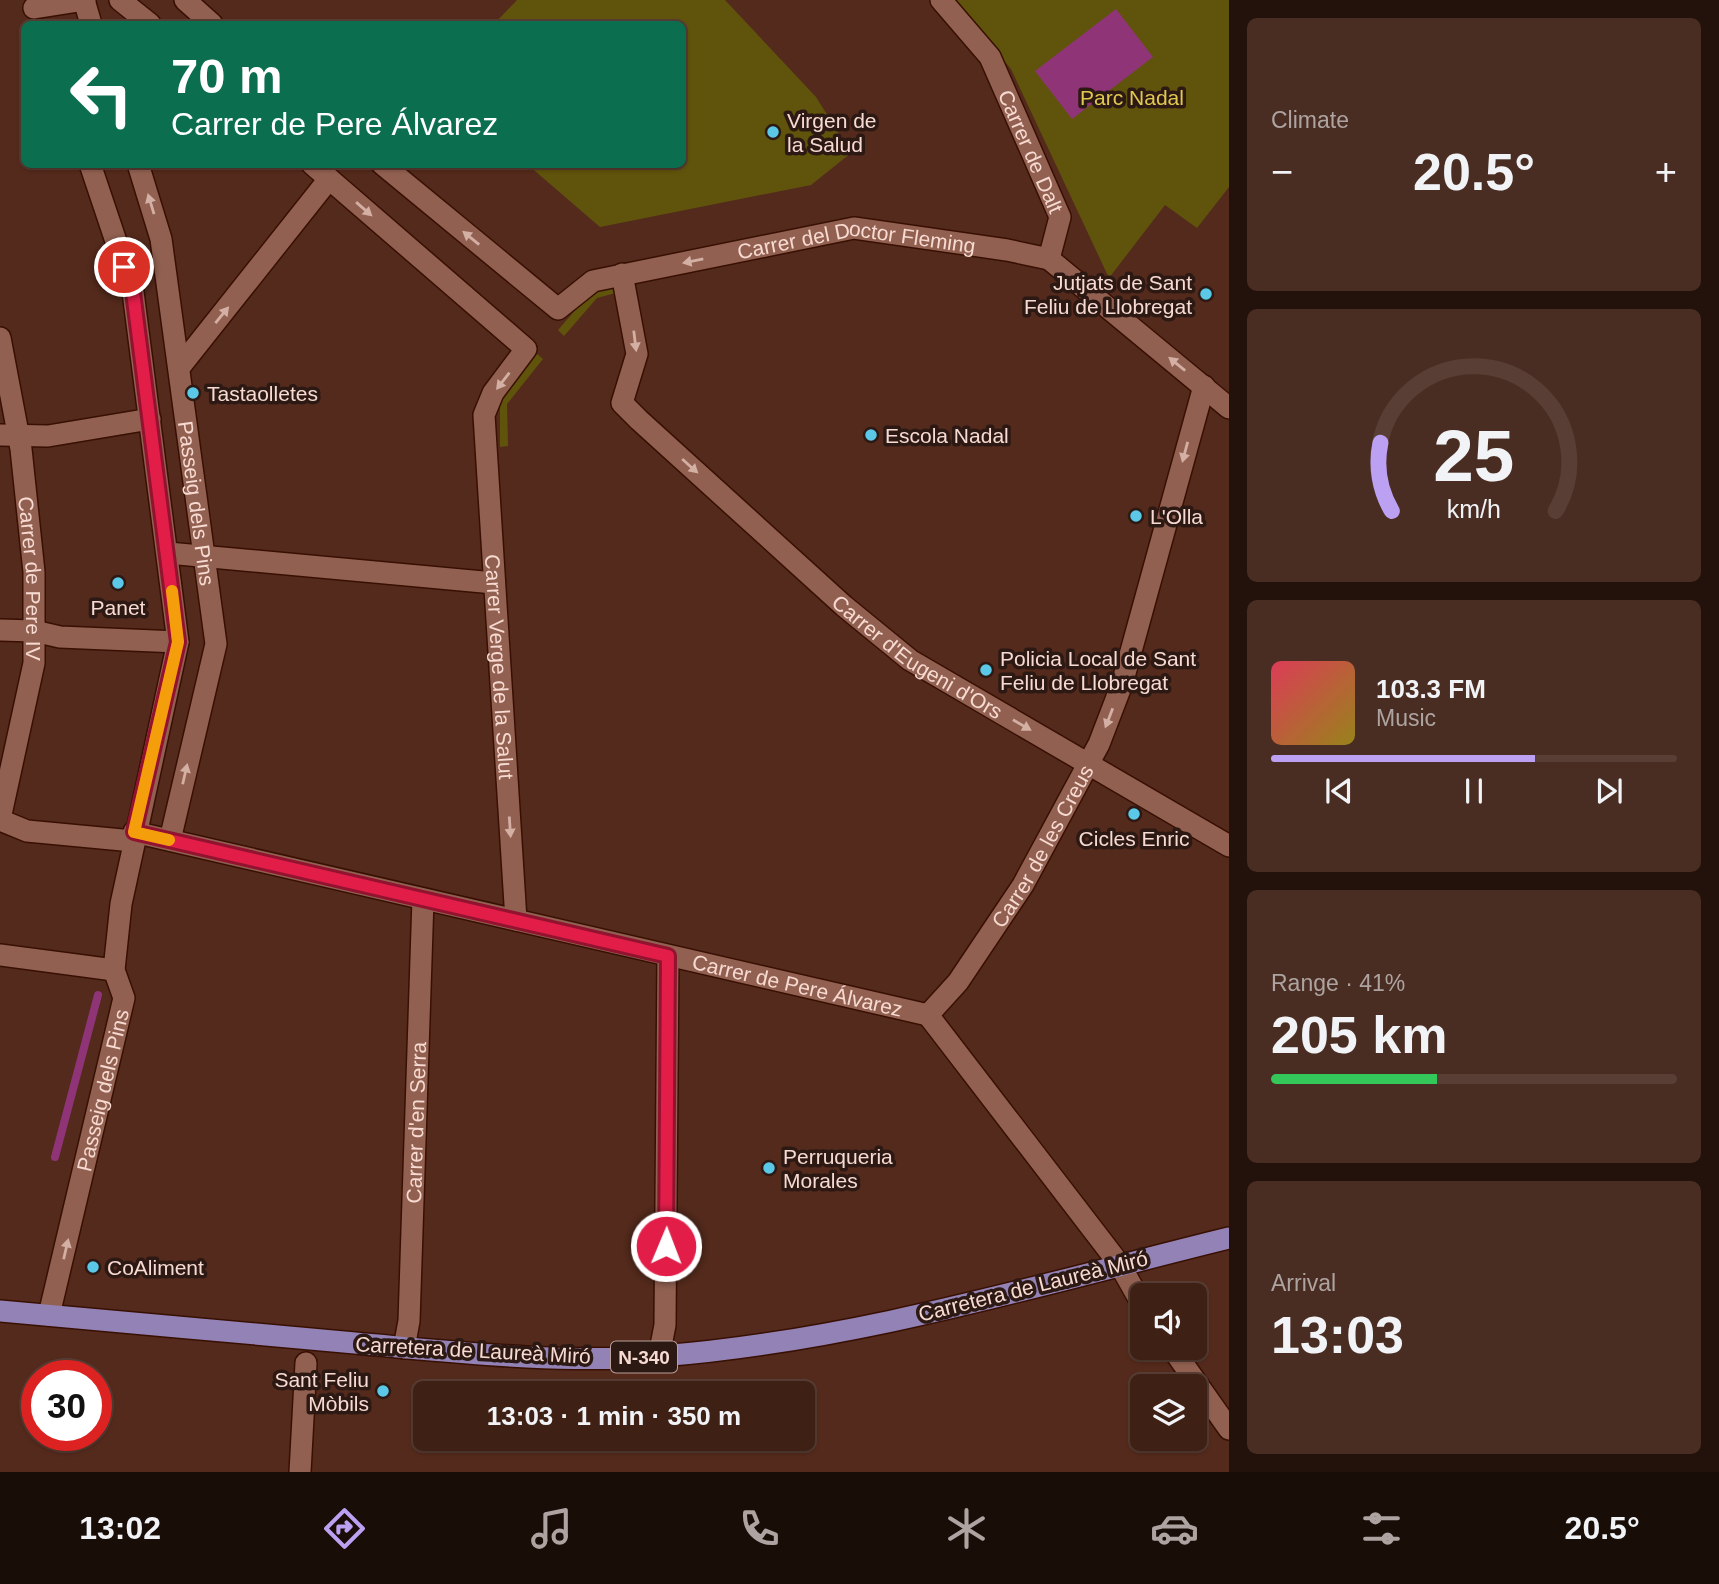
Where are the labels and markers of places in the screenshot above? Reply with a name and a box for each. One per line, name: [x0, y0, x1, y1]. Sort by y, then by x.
place label: Virgen de la Salud: [787, 109, 877, 156]
marker: Virgen de la Salud: [765, 124, 781, 140]
pin: [94, 237, 154, 297]
place label: Jutjats de Sant Feliu de Llobregat: [1024, 271, 1192, 318]
marker: Jutjats de Sant Feliu de Llobregat: [1198, 286, 1214, 302]
place label: Tastaolletes: [207, 382, 318, 405]
marker: Tastaolletes: [185, 385, 201, 401]
place label: Escola Nadal: [885, 424, 1009, 447]
marker: Escola Nadal: [863, 427, 879, 443]
place label: L'Olla: [1150, 505, 1203, 528]
marker: L'Olla: [1128, 508, 1144, 524]
marker: Panet: [110, 575, 126, 591]
place label: Panet: [91, 596, 146, 619]
place label: Policia Local de Sant Feliu de Llobregat: [1000, 647, 1196, 694]
marker: Policia Local de Sant Feliu de Llobregat: [978, 662, 994, 678]
marker: Cicles Enric: [1126, 806, 1142, 822]
place label: Cicles Enric: [1079, 827, 1189, 850]
place label: Perruqueria Morales: [783, 1145, 893, 1192]
marker: Perruqueria Morales: [761, 1160, 777, 1176]
place label: CoAliment: [107, 1256, 204, 1279]
marker: CoAliment: [85, 1259, 101, 1275]
place label: Sant Feliu Mòbils: [274, 1368, 369, 1415]
marker: Sant Feliu Mòbils: [375, 1383, 391, 1399]

